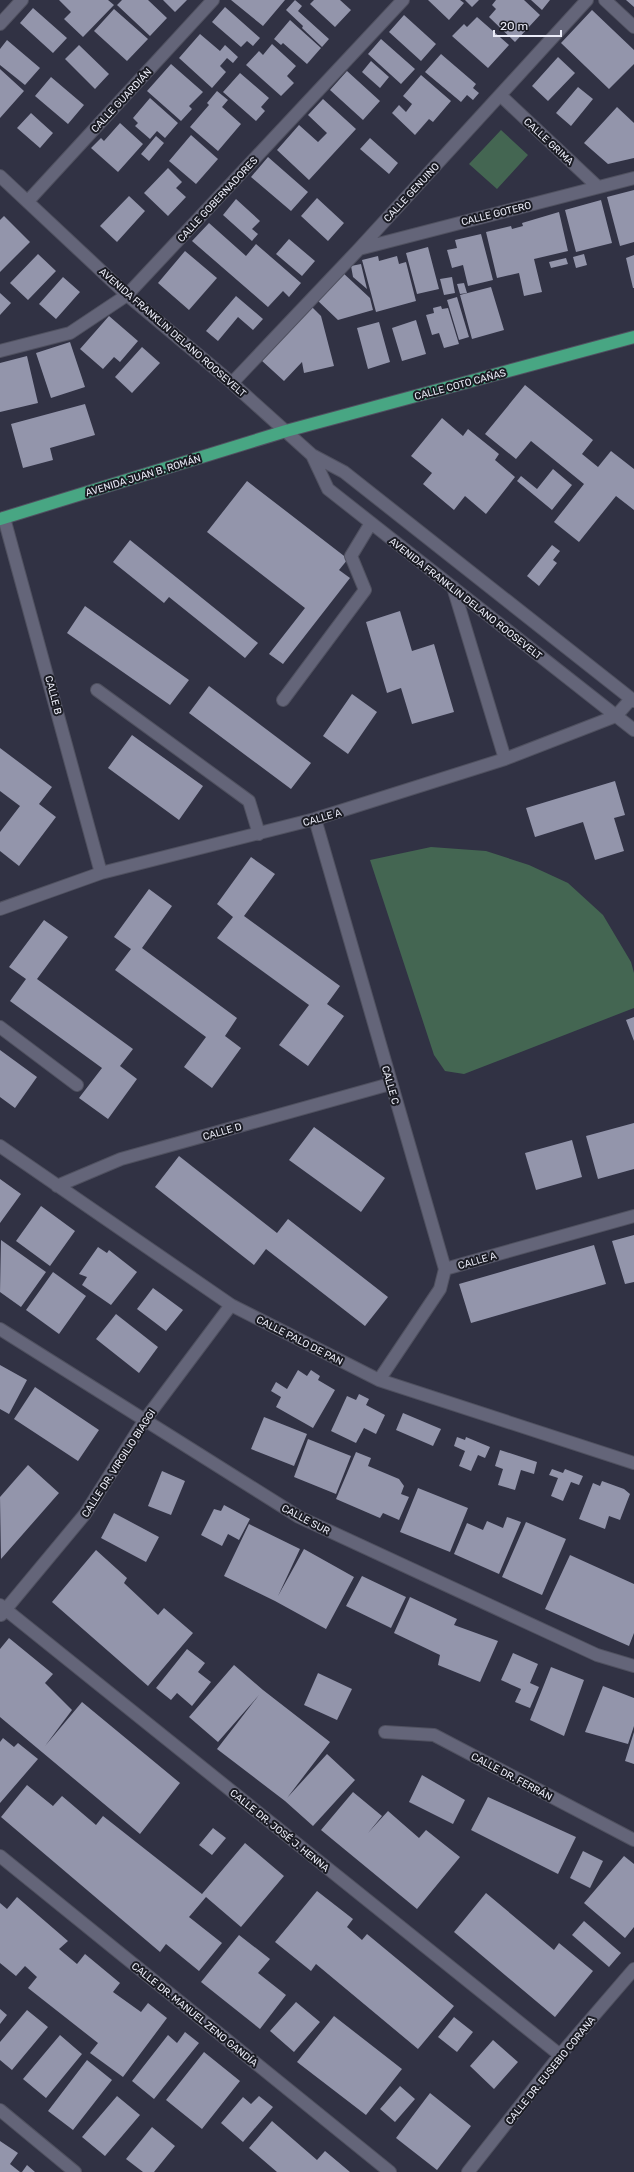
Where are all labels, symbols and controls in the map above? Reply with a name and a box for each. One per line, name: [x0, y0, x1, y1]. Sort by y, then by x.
scale bar: [494, 12, 561, 38]
text: 20 m: [500, 19, 528, 33]
street label: CALLE GUARDIÁN: [89, 66, 155, 135]
street label: CALLE GRIMA: [521, 116, 576, 168]
street label: CALLE GOBERNADORES: [175, 155, 260, 245]
street label: CALLE GENUINO: [381, 161, 442, 225]
street label: CALLE GOTERO: [460, 199, 533, 228]
street label: AVENIDA FRANKLIN DELANO ROOSEVELT: [97, 266, 248, 400]
street label: CALLE COTO CAÑAS: [413, 367, 507, 403]
street label: AVENIDA JUAN B. ROMÁN: [84, 453, 202, 499]
street label: AVENIDA FRANKLIN DELANO ROOSEVELT: [387, 535, 544, 662]
street label: CALLE B: [42, 675, 64, 716]
street label: CALLE A: [302, 807, 343, 829]
street label: CALLE C: [379, 1065, 401, 1106]
street label: CALLE D: [201, 1121, 243, 1143]
street label: CALLE A: [457, 1250, 498, 1272]
street label: CALLE PALO DE PAN: [254, 1314, 345, 1368]
street label: CALLE DR. VIRGILIO BIAGGI: [79, 1407, 158, 1520]
street label: CALLE SUR: [279, 1502, 332, 1538]
street label: CALLE DR. FERRÁN: [469, 1750, 554, 1803]
street label: CALLE DR. JOSÉ J. HENNA: [227, 1787, 332, 1875]
street label: CALLE DR. MANUEL ZENO GANDÍA: [129, 1960, 260, 2070]
street label: CALLE DR. EUSEBIO CORANA: [503, 2014, 598, 2127]

